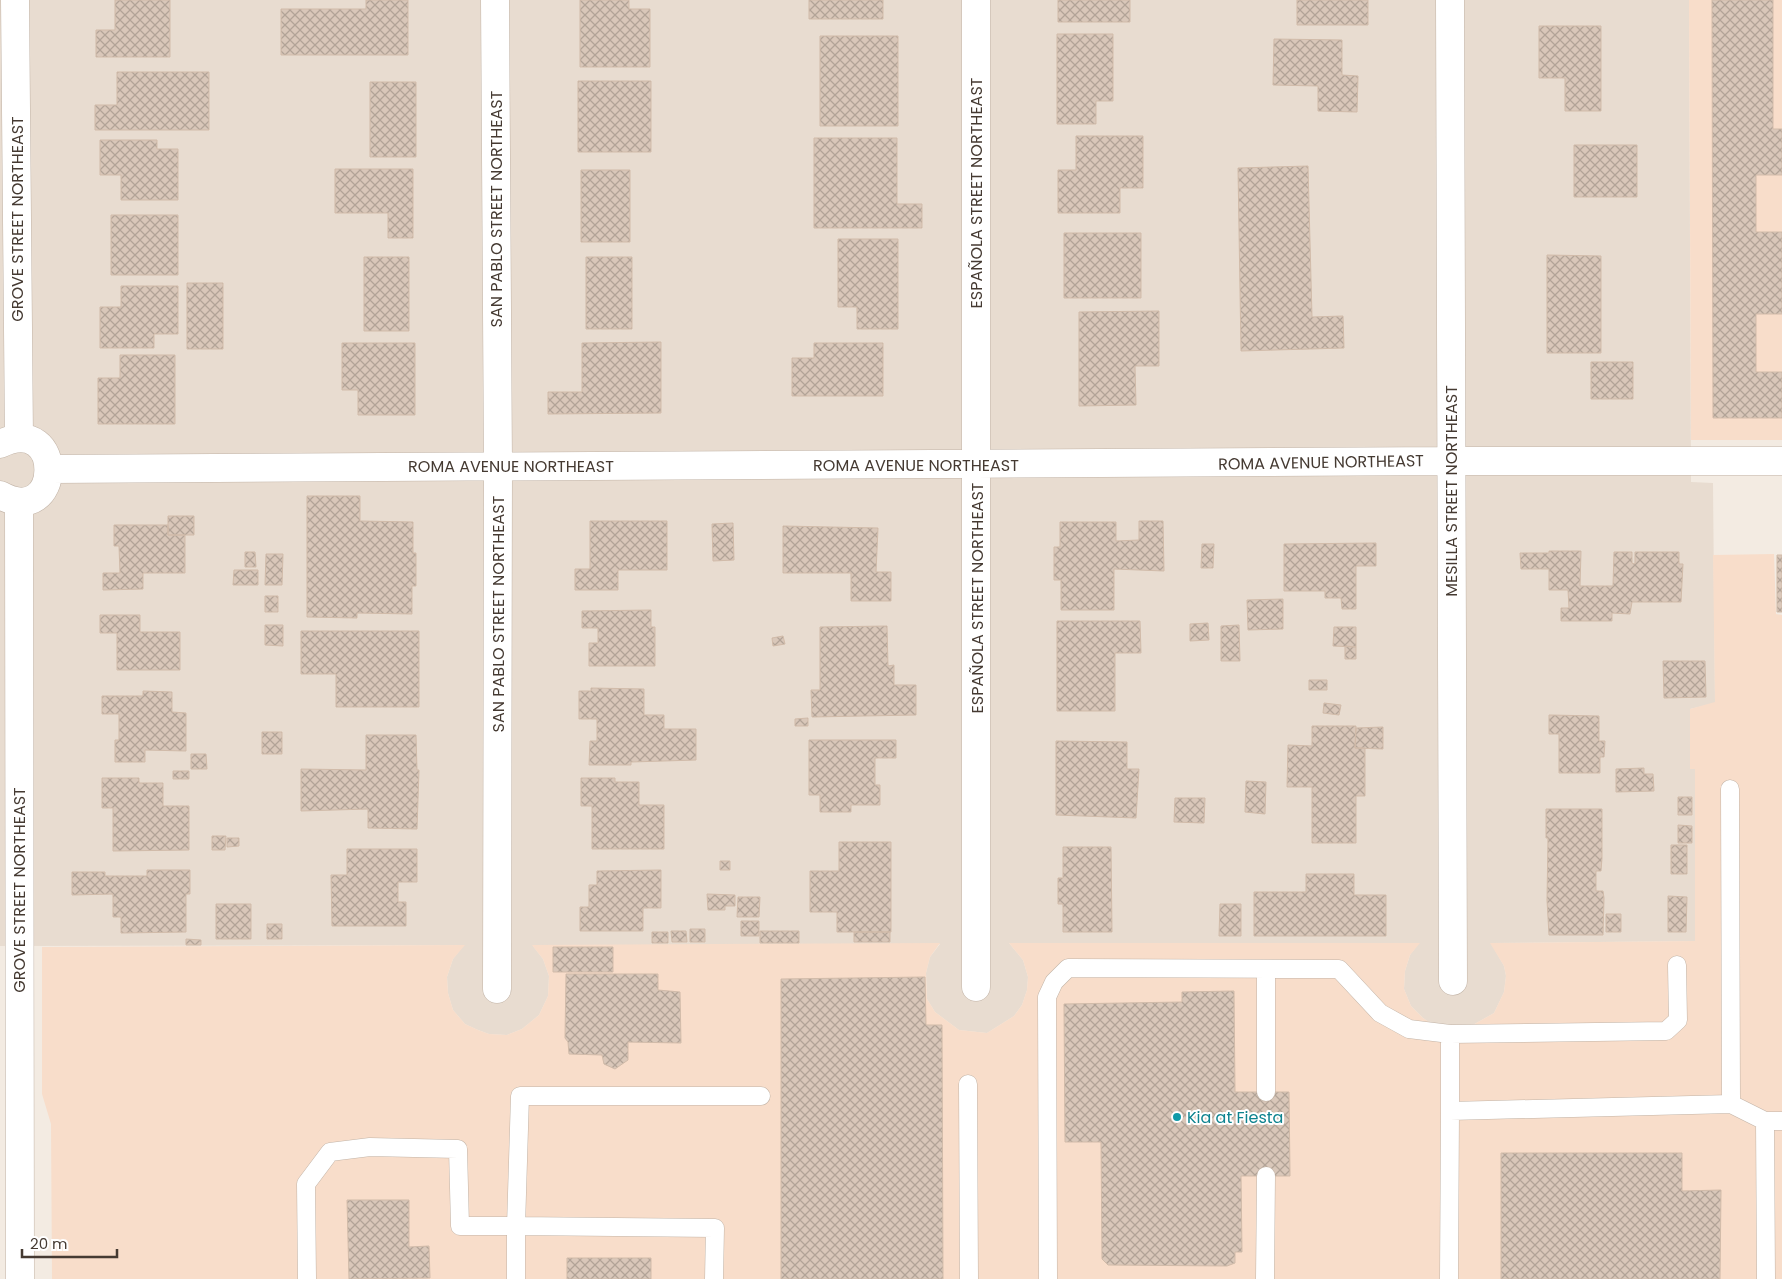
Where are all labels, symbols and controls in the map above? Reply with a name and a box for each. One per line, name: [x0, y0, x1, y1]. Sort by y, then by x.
street label: ESPAÑOLA STREET NORTHEAST: [965, 77, 988, 308]
street label: SAN PABLO STREET NORTHEAST: [485, 90, 508, 327]
street label: GROVE STREET NORTHEAST: [6, 116, 29, 322]
street label: MESILLA STREET NORTHEAST: [1440, 385, 1463, 597]
street label: ROMA AVENUE NORTHEAST: [1218, 449, 1424, 476]
street label: ROMA AVENUE NORTHEAST: [813, 454, 1019, 477]
street label: ROMA AVENUE NORTHEAST: [408, 455, 614, 478]
street label: ESPAÑOLA STREET NORTHEAST: [966, 482, 989, 713]
street label: SAN PABLO STREET NORTHEAST: [487, 495, 510, 732]
street label: GROVE STREET NORTHEAST: [8, 787, 31, 993]
place label: Kia at Fiesta: [1187, 1106, 1283, 1129]
marker: Kia at Fiesta: [1171, 1111, 1183, 1123]
scale bar: [22, 1226, 118, 1258]
text: 20 m: [30, 1233, 68, 1254]

